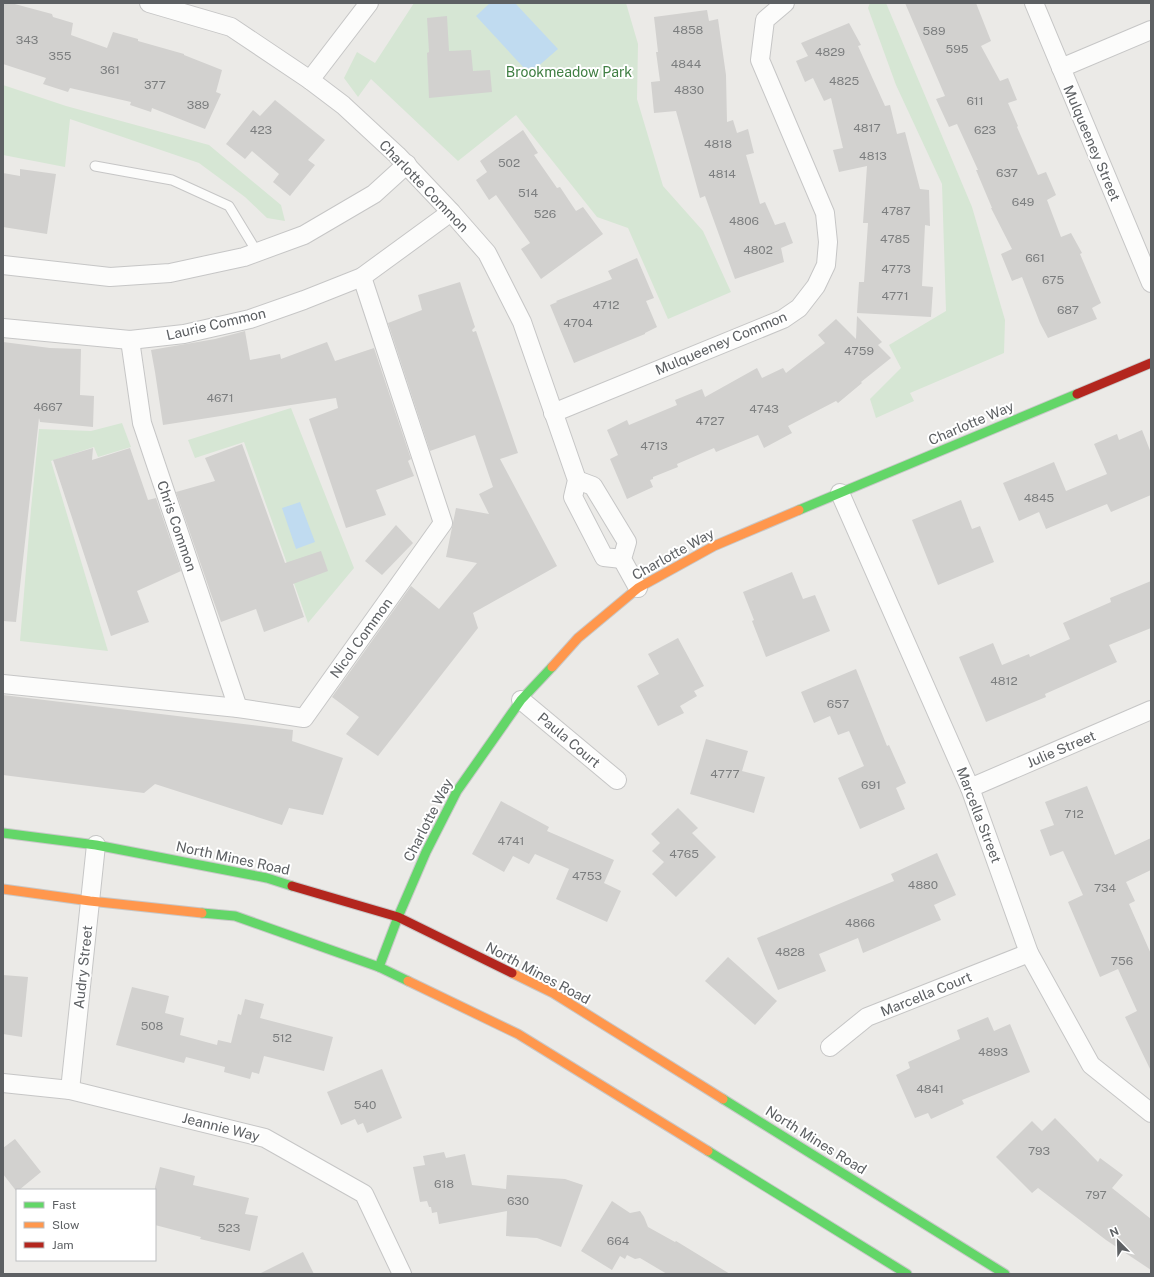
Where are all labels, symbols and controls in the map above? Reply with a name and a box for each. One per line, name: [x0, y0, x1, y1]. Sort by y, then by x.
house number: 4858: [673, 23, 704, 37]
house number: 589: [923, 24, 945, 38]
house number: 343: [16, 33, 38, 47]
house number: 595: [946, 42, 969, 56]
house number: 4829: [815, 45, 845, 59]
house number: 355: [49, 49, 72, 63]
house number: 4844: [671, 57, 702, 71]
house number: 361: [100, 63, 120, 77]
park label: Brookmeadow Park: [506, 64, 632, 80]
house number: 4825: [829, 74, 859, 88]
house number: 377: [144, 78, 166, 92]
house number: 4830: [674, 83, 704, 97]
street label: Mulqueeney Street: [1060, 83, 1124, 203]
house number: 611: [966, 94, 984, 108]
house number: 389: [187, 98, 209, 112]
house number: 4817: [853, 121, 881, 135]
house number: 423: [250, 123, 272, 137]
house number: 623: [974, 123, 996, 137]
street label: Charlotte Common: [376, 137, 472, 235]
house number: 4818: [704, 137, 732, 151]
house number: 4813: [859, 149, 887, 163]
house number: 502: [498, 156, 520, 170]
house number: 637: [996, 166, 1018, 180]
house number: 4814: [708, 167, 736, 181]
house number: 514: [518, 186, 539, 200]
house number: 649: [1012, 195, 1034, 209]
house number: 4787: [881, 204, 911, 218]
house number: 526: [534, 207, 556, 221]
house number: 4806: [729, 214, 759, 228]
house number: 4785: [880, 232, 910, 246]
house number: 4802: [743, 243, 773, 257]
house number: 661: [1025, 251, 1045, 265]
house number: 4773: [881, 262, 911, 276]
house number: 675: [1042, 273, 1064, 287]
house number: 4771: [881, 289, 909, 303]
house number: 4712: [592, 298, 620, 312]
house number: 687: [1057, 303, 1079, 317]
street label: Laurie Common: [165, 305, 267, 343]
street label: Mulqueeney Common: [653, 308, 789, 378]
house number: 4704: [563, 316, 593, 330]
house number: 4759: [844, 344, 874, 358]
house number: 4671: [206, 391, 234, 405]
street label: Charlotte Way: [926, 398, 1016, 448]
house number: 4667: [33, 400, 63, 414]
house number: 4743: [749, 402, 779, 416]
house number: 4727: [695, 414, 725, 428]
house number: 4713: [640, 439, 668, 453]
street label: Chris Common: [154, 479, 200, 573]
house number: 4845: [1024, 491, 1055, 505]
street label: Charlotte Way: [629, 525, 717, 583]
street label: Nicol Common: [327, 595, 395, 681]
house number: 4812: [990, 674, 1018, 688]
house number: 657: [827, 697, 849, 711]
street label: Paula Court: [535, 709, 603, 771]
street label: Julie Street: [1024, 727, 1098, 771]
street label: Marcella Street: [953, 765, 1005, 865]
house number: 4777: [710, 767, 740, 781]
street label: Charlotte Way: [400, 775, 456, 864]
house number: 691: [861, 778, 881, 792]
house number: 712: [1064, 807, 1084, 821]
house number: 4741: [498, 834, 524, 848]
street label: North Mines Road: [175, 838, 291, 878]
house number: 4765: [669, 847, 699, 861]
house number: 4753: [572, 869, 602, 883]
house number: 4880: [908, 878, 938, 892]
house number: 734: [1094, 881, 1116, 895]
house number: 4866: [845, 916, 875, 930]
street label: Audry Street: [71, 924, 95, 1010]
street label: North Mines Road: [483, 939, 593, 1007]
house number: 4828: [775, 945, 805, 959]
house number: 756: [1111, 954, 1133, 968]
street label: Marcella Court: [878, 968, 974, 1020]
house number: 508: [141, 1019, 164, 1033]
house number: 512: [272, 1031, 292, 1045]
house number: 4893: [978, 1045, 1008, 1059]
house number: 4841: [916, 1082, 944, 1096]
house number: 540: [354, 1098, 376, 1112]
street label: North Mines Road: [763, 1102, 869, 1178]
street label: Jeannie Way: [181, 1110, 262, 1144]
house number: 793: [1028, 1144, 1050, 1158]
house number: 618: [434, 1177, 454, 1191]
house number: 797: [1085, 1188, 1107, 1202]
legend: [16, 1189, 156, 1261]
house number: 630: [507, 1194, 529, 1208]
text: Fast: [52, 1198, 77, 1212]
text: Slow: [52, 1218, 80, 1232]
house number: 523: [218, 1221, 240, 1235]
north arrow: [1098, 1221, 1138, 1261]
text: N: [1108, 1225, 1120, 1239]
house number: 664: [607, 1234, 630, 1248]
text: Jam: [52, 1238, 74, 1252]

